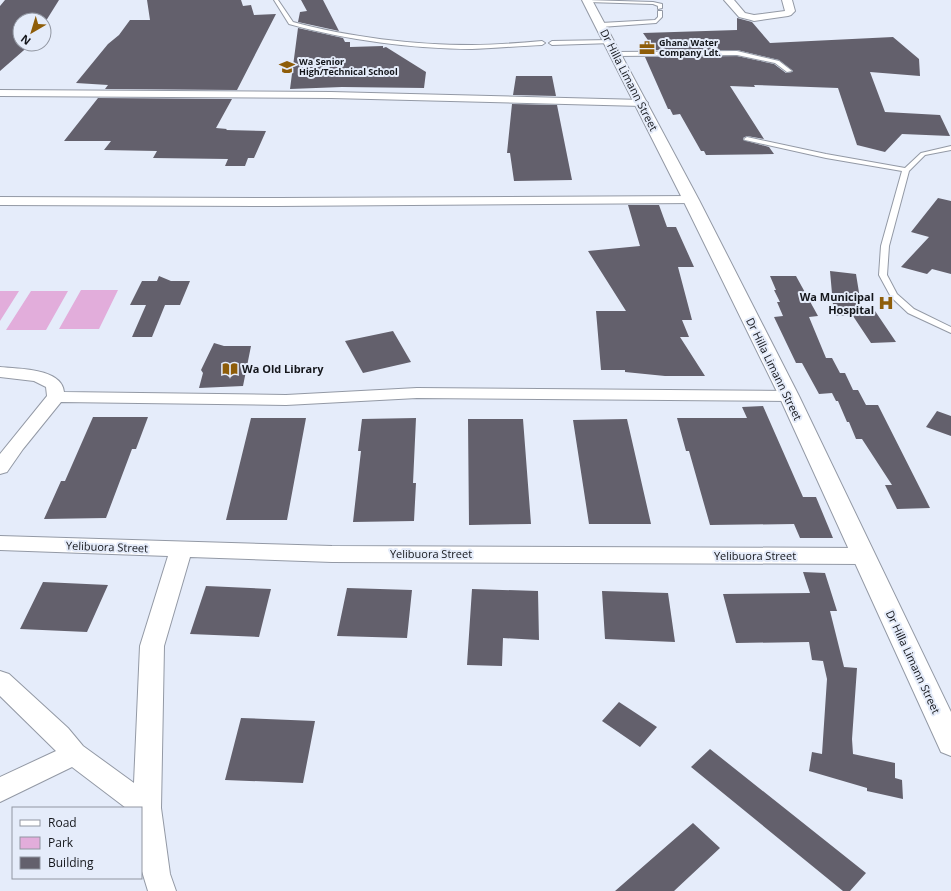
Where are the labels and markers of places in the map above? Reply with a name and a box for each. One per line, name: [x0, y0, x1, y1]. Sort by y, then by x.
place label: Ghana Water Company Ldt.: [659, 36, 721, 59]
office icon: Ghana Water Company Ldt.: [638, 39, 656, 57]
place label: Wa Senior High/Technical School: [299, 55, 398, 78]
school or university icon: Wa Senior High/Technical School: [278, 58, 296, 76]
place label: Wa Municipal Hospital: [800, 289, 874, 317]
hospital icon: Wa Municipal Hospital: [877, 294, 895, 312]
library icon: Wa Old Library: [221, 360, 239, 378]
place label: Wa Old Library: [242, 361, 324, 376]

